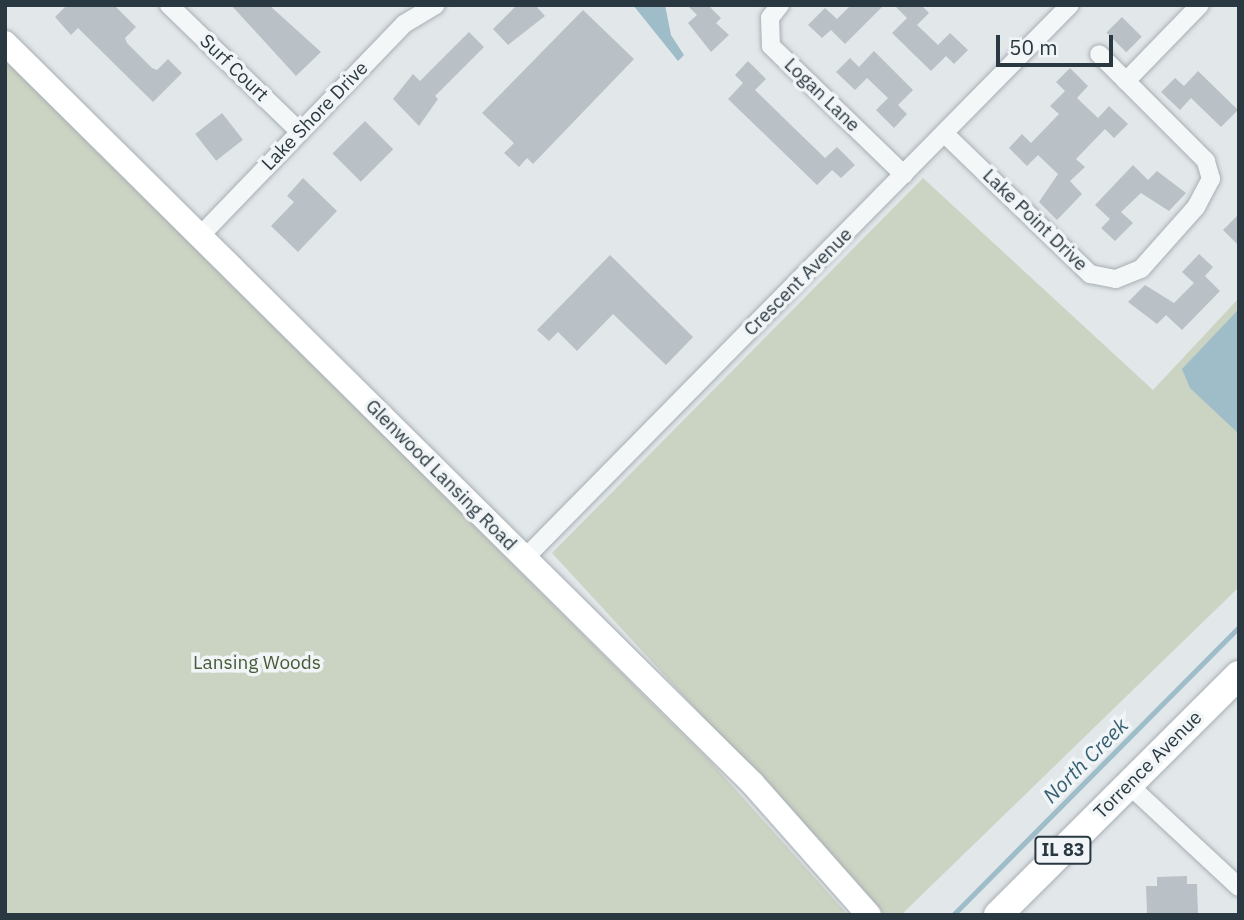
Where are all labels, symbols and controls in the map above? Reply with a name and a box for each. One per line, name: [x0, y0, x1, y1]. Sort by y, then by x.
scale bar: [999, 21, 1116, 65]
street label: Surf Court: [195, 30, 273, 106]
text: 50 m: [1009, 33, 1058, 61]
street label: Logan Lane: [779, 53, 865, 137]
street label: Lake Shore Drive: [257, 57, 373, 175]
street label: Lake Point Drive: [978, 164, 1092, 276]
street label: Crescent Avenue: [739, 223, 857, 341]
street label: Glenwood Lansing Road: [361, 395, 521, 555]
park label: Lansing Woods: [193, 652, 321, 674]
street label: Torrence Avenue: [1089, 706, 1207, 824]
water label: North Creek: [1037, 712, 1133, 808]
road number: IL 83: [1033, 836, 1093, 864]

